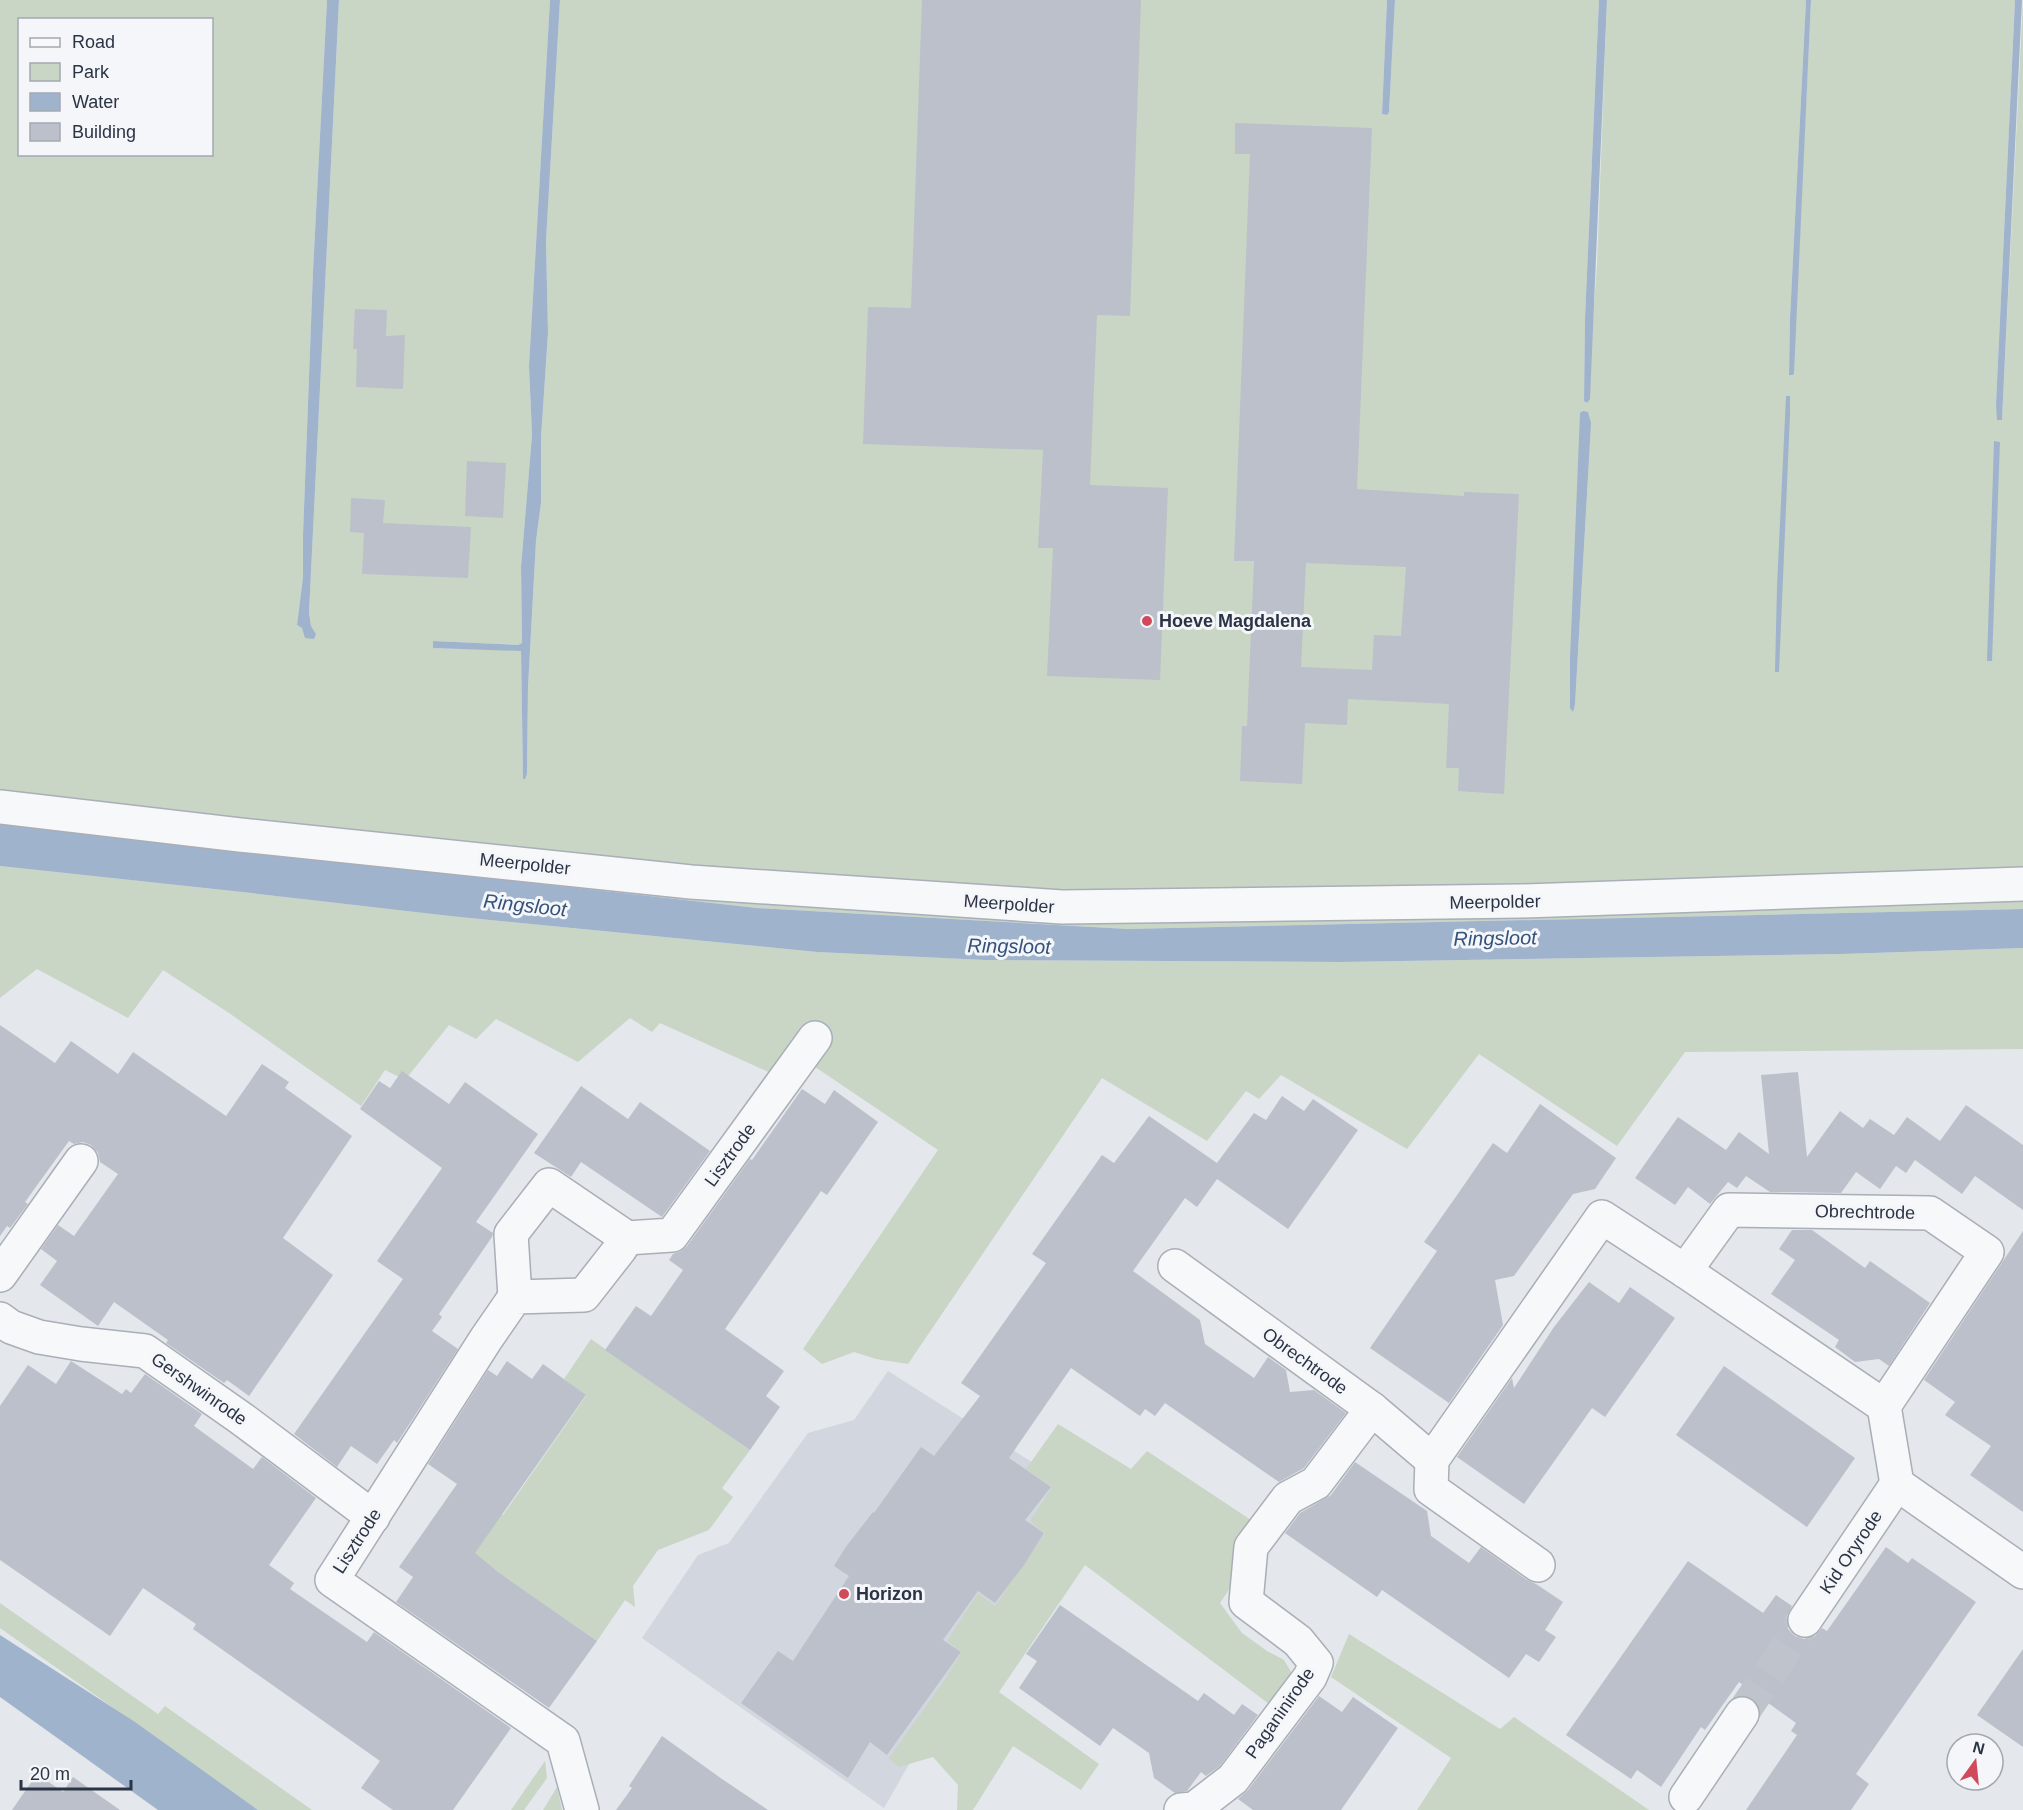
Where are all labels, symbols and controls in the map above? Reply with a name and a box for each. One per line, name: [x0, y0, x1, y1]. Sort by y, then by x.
legend: [18, 18, 213, 156]
text: Road: [72, 32, 115, 52]
text: Park: [72, 62, 110, 82]
text: Water: [72, 92, 119, 112]
text: Building: [72, 122, 136, 142]
place label: Hoeve Magdalena: [1159, 611, 1312, 631]
marker: Hoeve Magdalena: [1140, 614, 1154, 628]
street label: Meerpolder: [479, 849, 571, 879]
water label: Ringsloot: [482, 890, 569, 920]
street label: Meerpolder: [963, 891, 1055, 917]
street label: Meerpolder: [1449, 891, 1541, 913]
water label: Ringsloot: [1453, 926, 1538, 950]
water label: Ringsloot: [967, 934, 1052, 958]
street label: Lisztrode: [700, 1120, 760, 1190]
street label: Obrechtrode: [1815, 1201, 1915, 1223]
street label: Obrechtrode: [1259, 1324, 1351, 1398]
street label: Gershwinrode: [147, 1349, 251, 1429]
street label: Lisztrode: [329, 1505, 385, 1577]
street label: Kid Oryrode: [1816, 1507, 1886, 1597]
place label: Horizon: [856, 1584, 923, 1604]
marker: Horizon: [837, 1587, 851, 1601]
street label: Paganinirode: [1241, 1664, 1319, 1762]
north arrow: [1945, 1732, 2005, 1792]
text: N: [1971, 1738, 1987, 1758]
scale bar: [21, 1753, 130, 1791]
text: 20 m: [30, 1764, 70, 1784]

